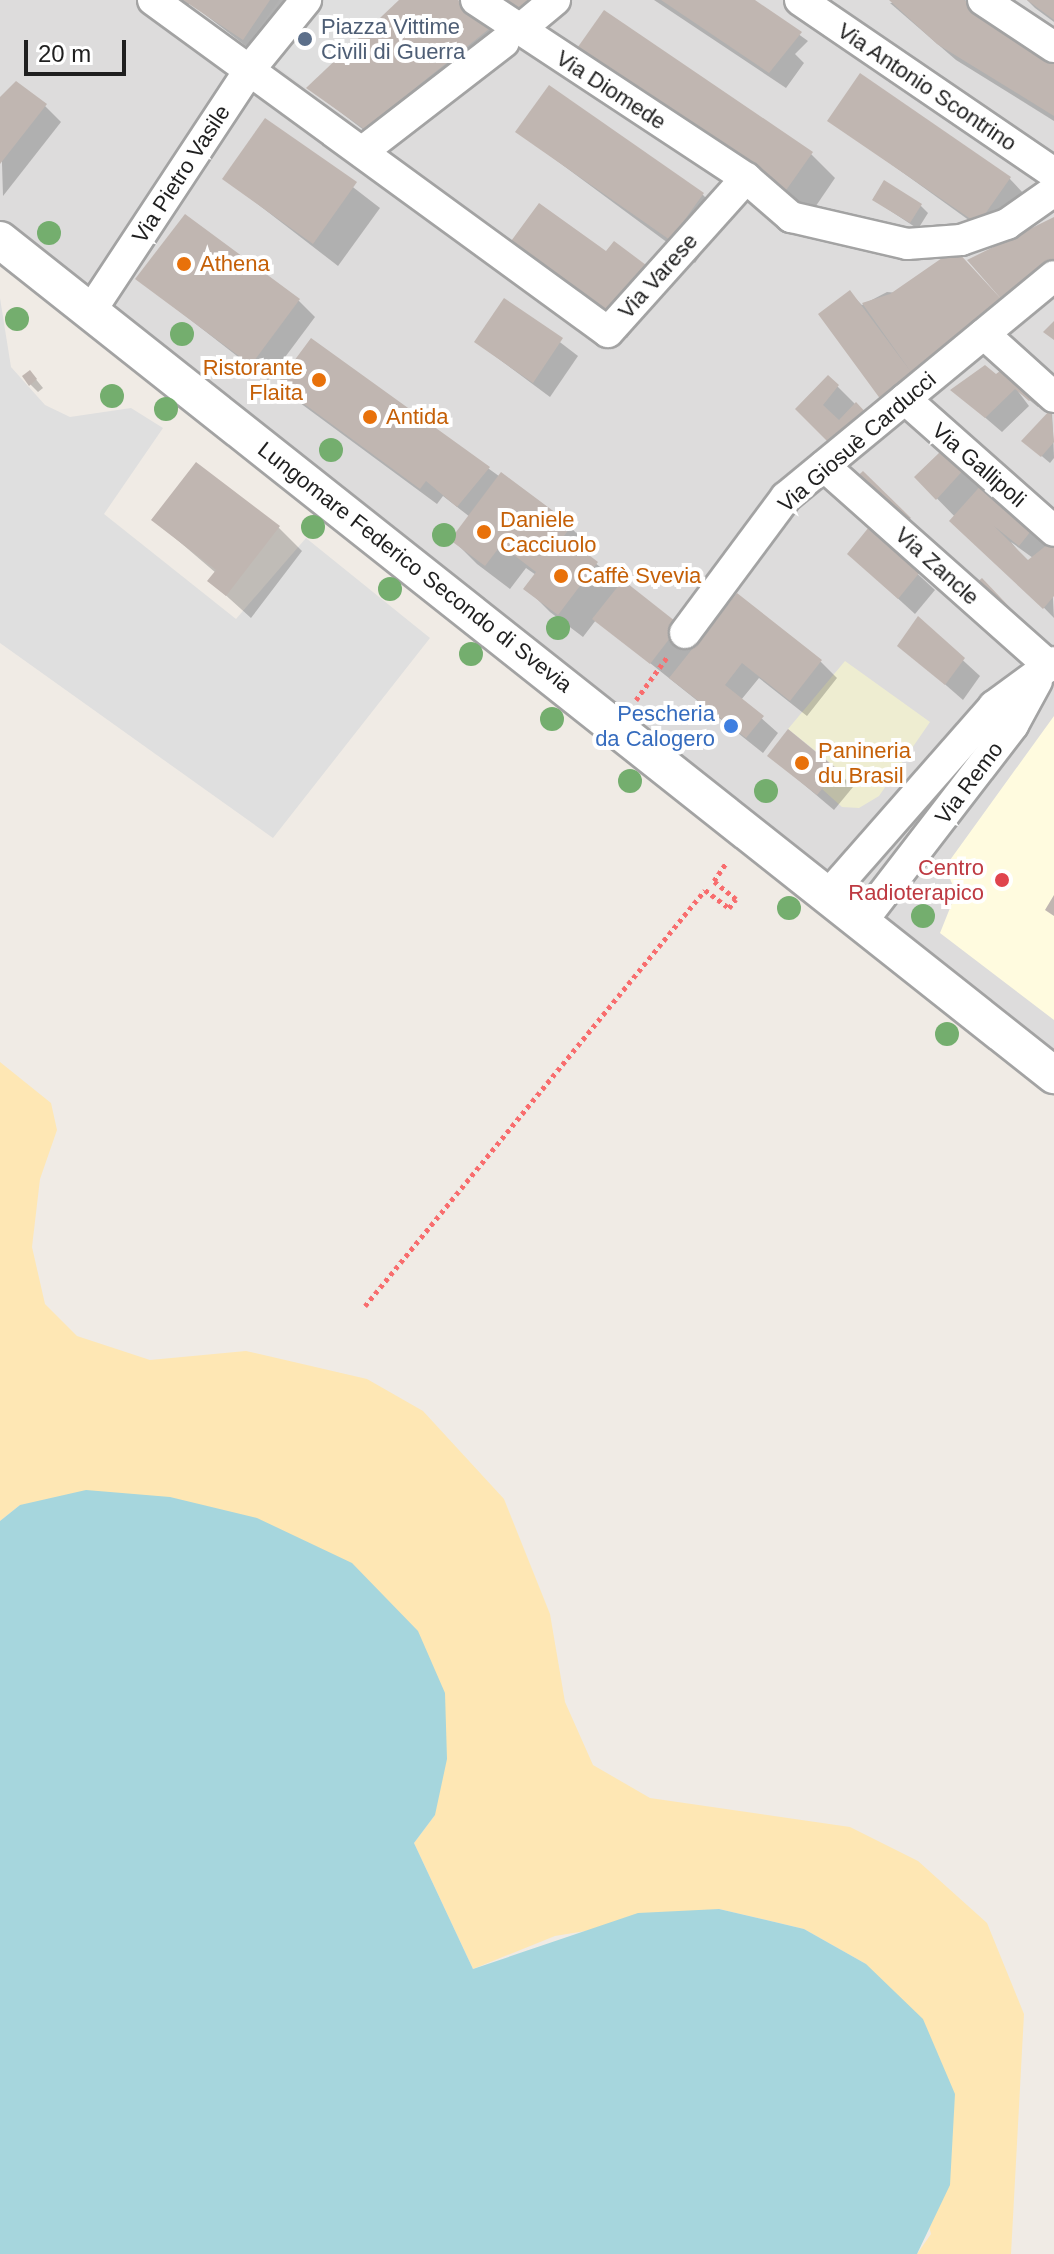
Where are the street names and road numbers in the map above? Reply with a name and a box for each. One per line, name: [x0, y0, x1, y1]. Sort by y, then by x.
street label: Via Antonio Scontrino: [832, 17, 1022, 157]
street label: Via Diomede: [551, 45, 671, 135]
street label: Via Pietro Vasile: [127, 100, 235, 248]
street label: Via Varese: [613, 228, 703, 324]
street label: Via Giosuè Carducci: [773, 366, 941, 518]
street label: Via Gallipoli: [927, 417, 1031, 513]
street label: Lungomare Federico Secondo di Svevia: [253, 436, 577, 698]
street label: Via Zancle: [890, 522, 984, 610]
street label: Via Remo: [930, 737, 1008, 829]

